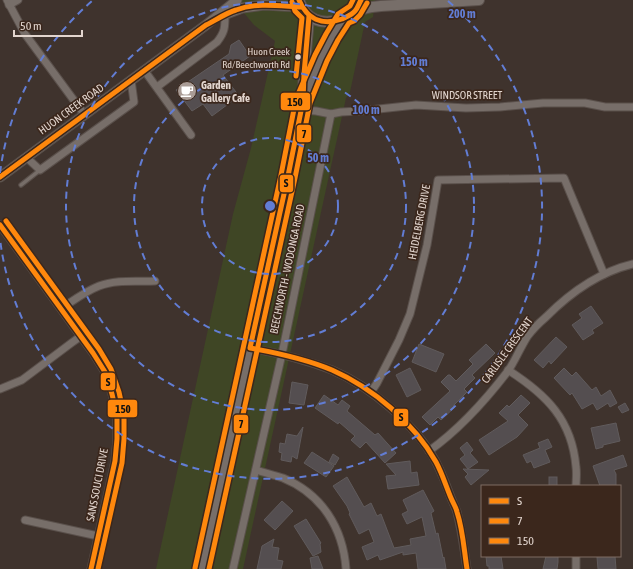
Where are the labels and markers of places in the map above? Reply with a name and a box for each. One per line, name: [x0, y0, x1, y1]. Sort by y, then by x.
place label: Huon Creek Rd/Beechworth Rd: [222, 46, 291, 70]
marker: Huon Creek Rd/Beechworth Rd: [293, 52, 303, 62]
place label: Garden Gallery Cafe: [201, 79, 250, 104]
cafe icon: Garden Gallery Cafe: [176, 80, 198, 102]
centre of rings: [263, 199, 277, 213]

